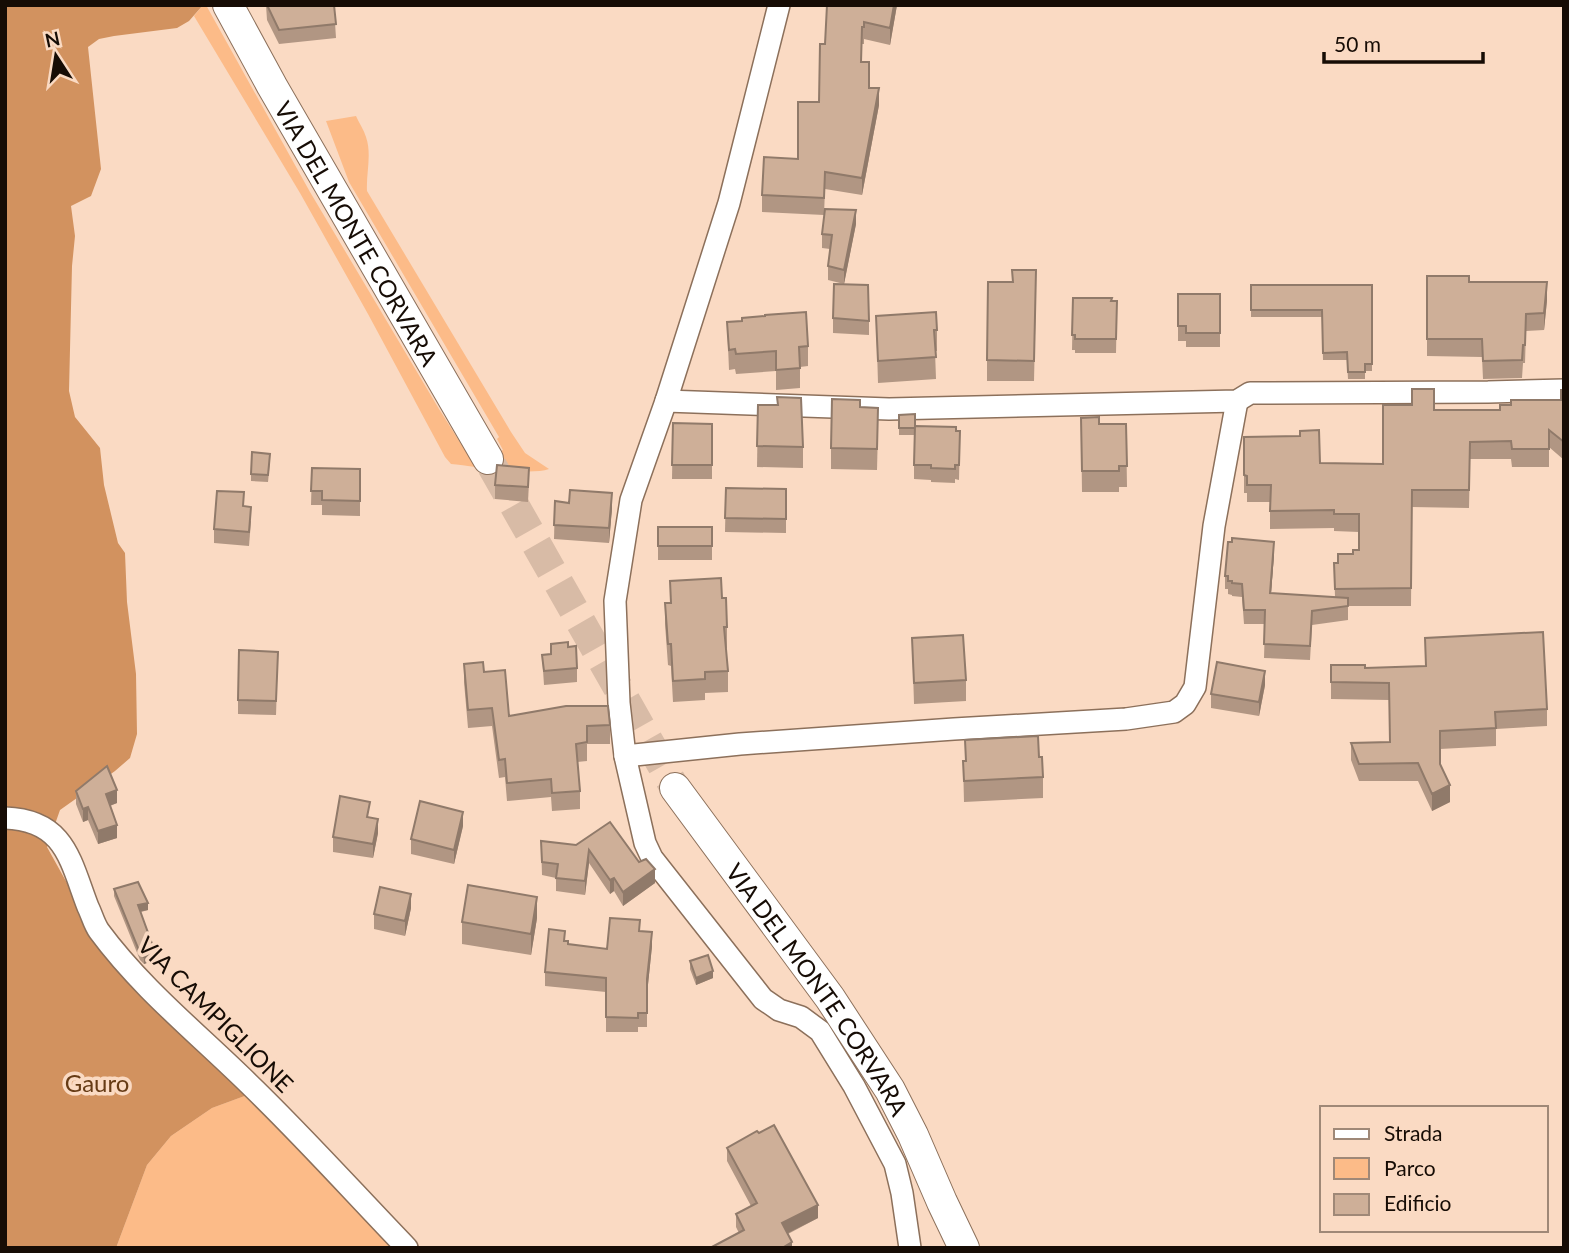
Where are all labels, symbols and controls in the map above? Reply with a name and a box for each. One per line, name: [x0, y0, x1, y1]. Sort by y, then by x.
north arrow: [21, 21, 91, 91]
scale bar: [1324, 21, 1483, 65]
text: N: [43, 26, 62, 52]
text: 50 m: [1334, 31, 1381, 56]
street label: VIA DEL MONTE CORVARA: [269, 96, 445, 371]
street label: VIA DEL MONTE CORVARA: [721, 857, 915, 1121]
street label: VIA CAMPIGLIONE: [132, 930, 300, 1098]
park label: Gauro: [65, 1068, 129, 1097]
legend: [1320, 1106, 1548, 1232]
text: Strada: [1384, 1120, 1443, 1145]
text: Parco: [1384, 1155, 1436, 1180]
text: Edificio: [1384, 1190, 1452, 1215]

